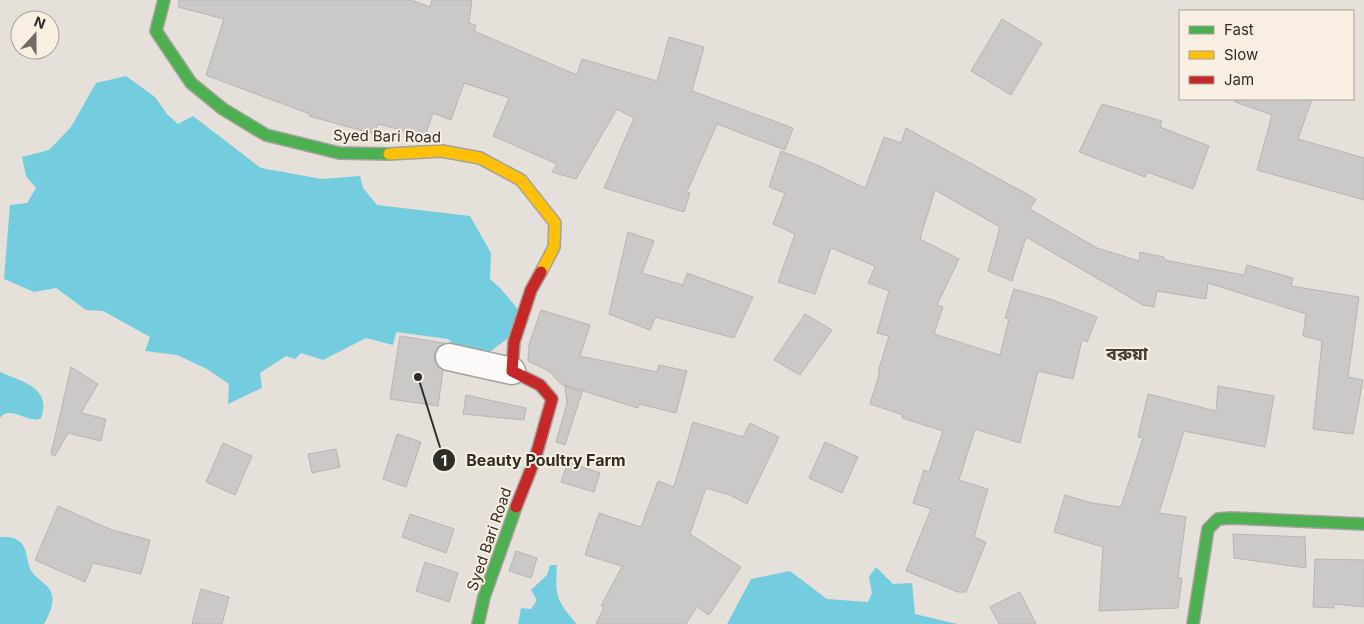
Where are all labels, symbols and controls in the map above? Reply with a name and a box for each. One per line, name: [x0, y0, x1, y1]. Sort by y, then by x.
north arrow: [10, 10, 60, 60]
legend: [1179, 10, 1354, 100]
text: N: [32, 13, 48, 32]
text: Fast: [1224, 20, 1254, 39]
text: Slow: [1224, 45, 1258, 64]
text: Jam: [1224, 70, 1254, 89]
street label: Syed Bari Road: [333, 126, 441, 146]
district label: বরুয়া: [1105, 343, 1149, 364]
callout: Beauty Poultry Farm: [432, 445, 636, 476]
text: Beauty Poultry Farm: [466, 450, 626, 470]
text: 1: [441, 451, 447, 470]
street label: Syed Bari Road: [462, 485, 516, 593]

